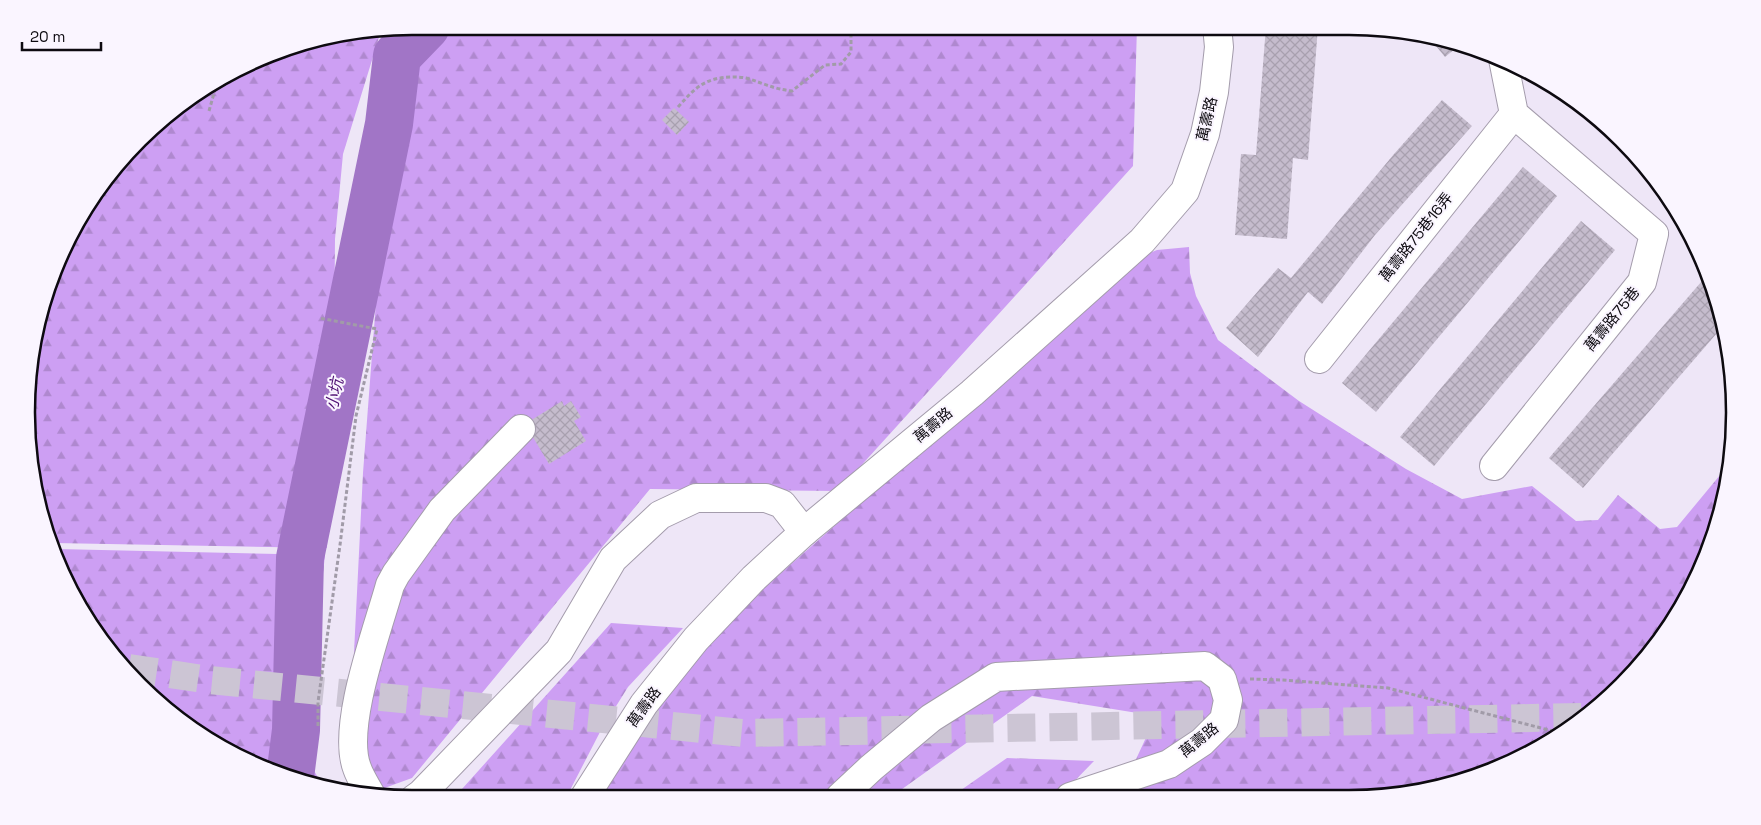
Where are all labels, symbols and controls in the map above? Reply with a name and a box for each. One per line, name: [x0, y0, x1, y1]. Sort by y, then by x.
scale bar: [22, 20, 101, 52]
text: 20 m: [30, 27, 65, 46]
street label: 萬壽路: [1192, 95, 1221, 143]
street label: 萬壽路75巷16弄: [1375, 188, 1456, 285]
street label: 萬壽路75巷: [1580, 283, 1643, 355]
water label: 小坑: [321, 374, 349, 412]
street label: 萬壽路: [909, 403, 956, 446]
street label: 萬壽路: [623, 683, 665, 730]
street label: 萬壽路: [1175, 718, 1222, 761]

